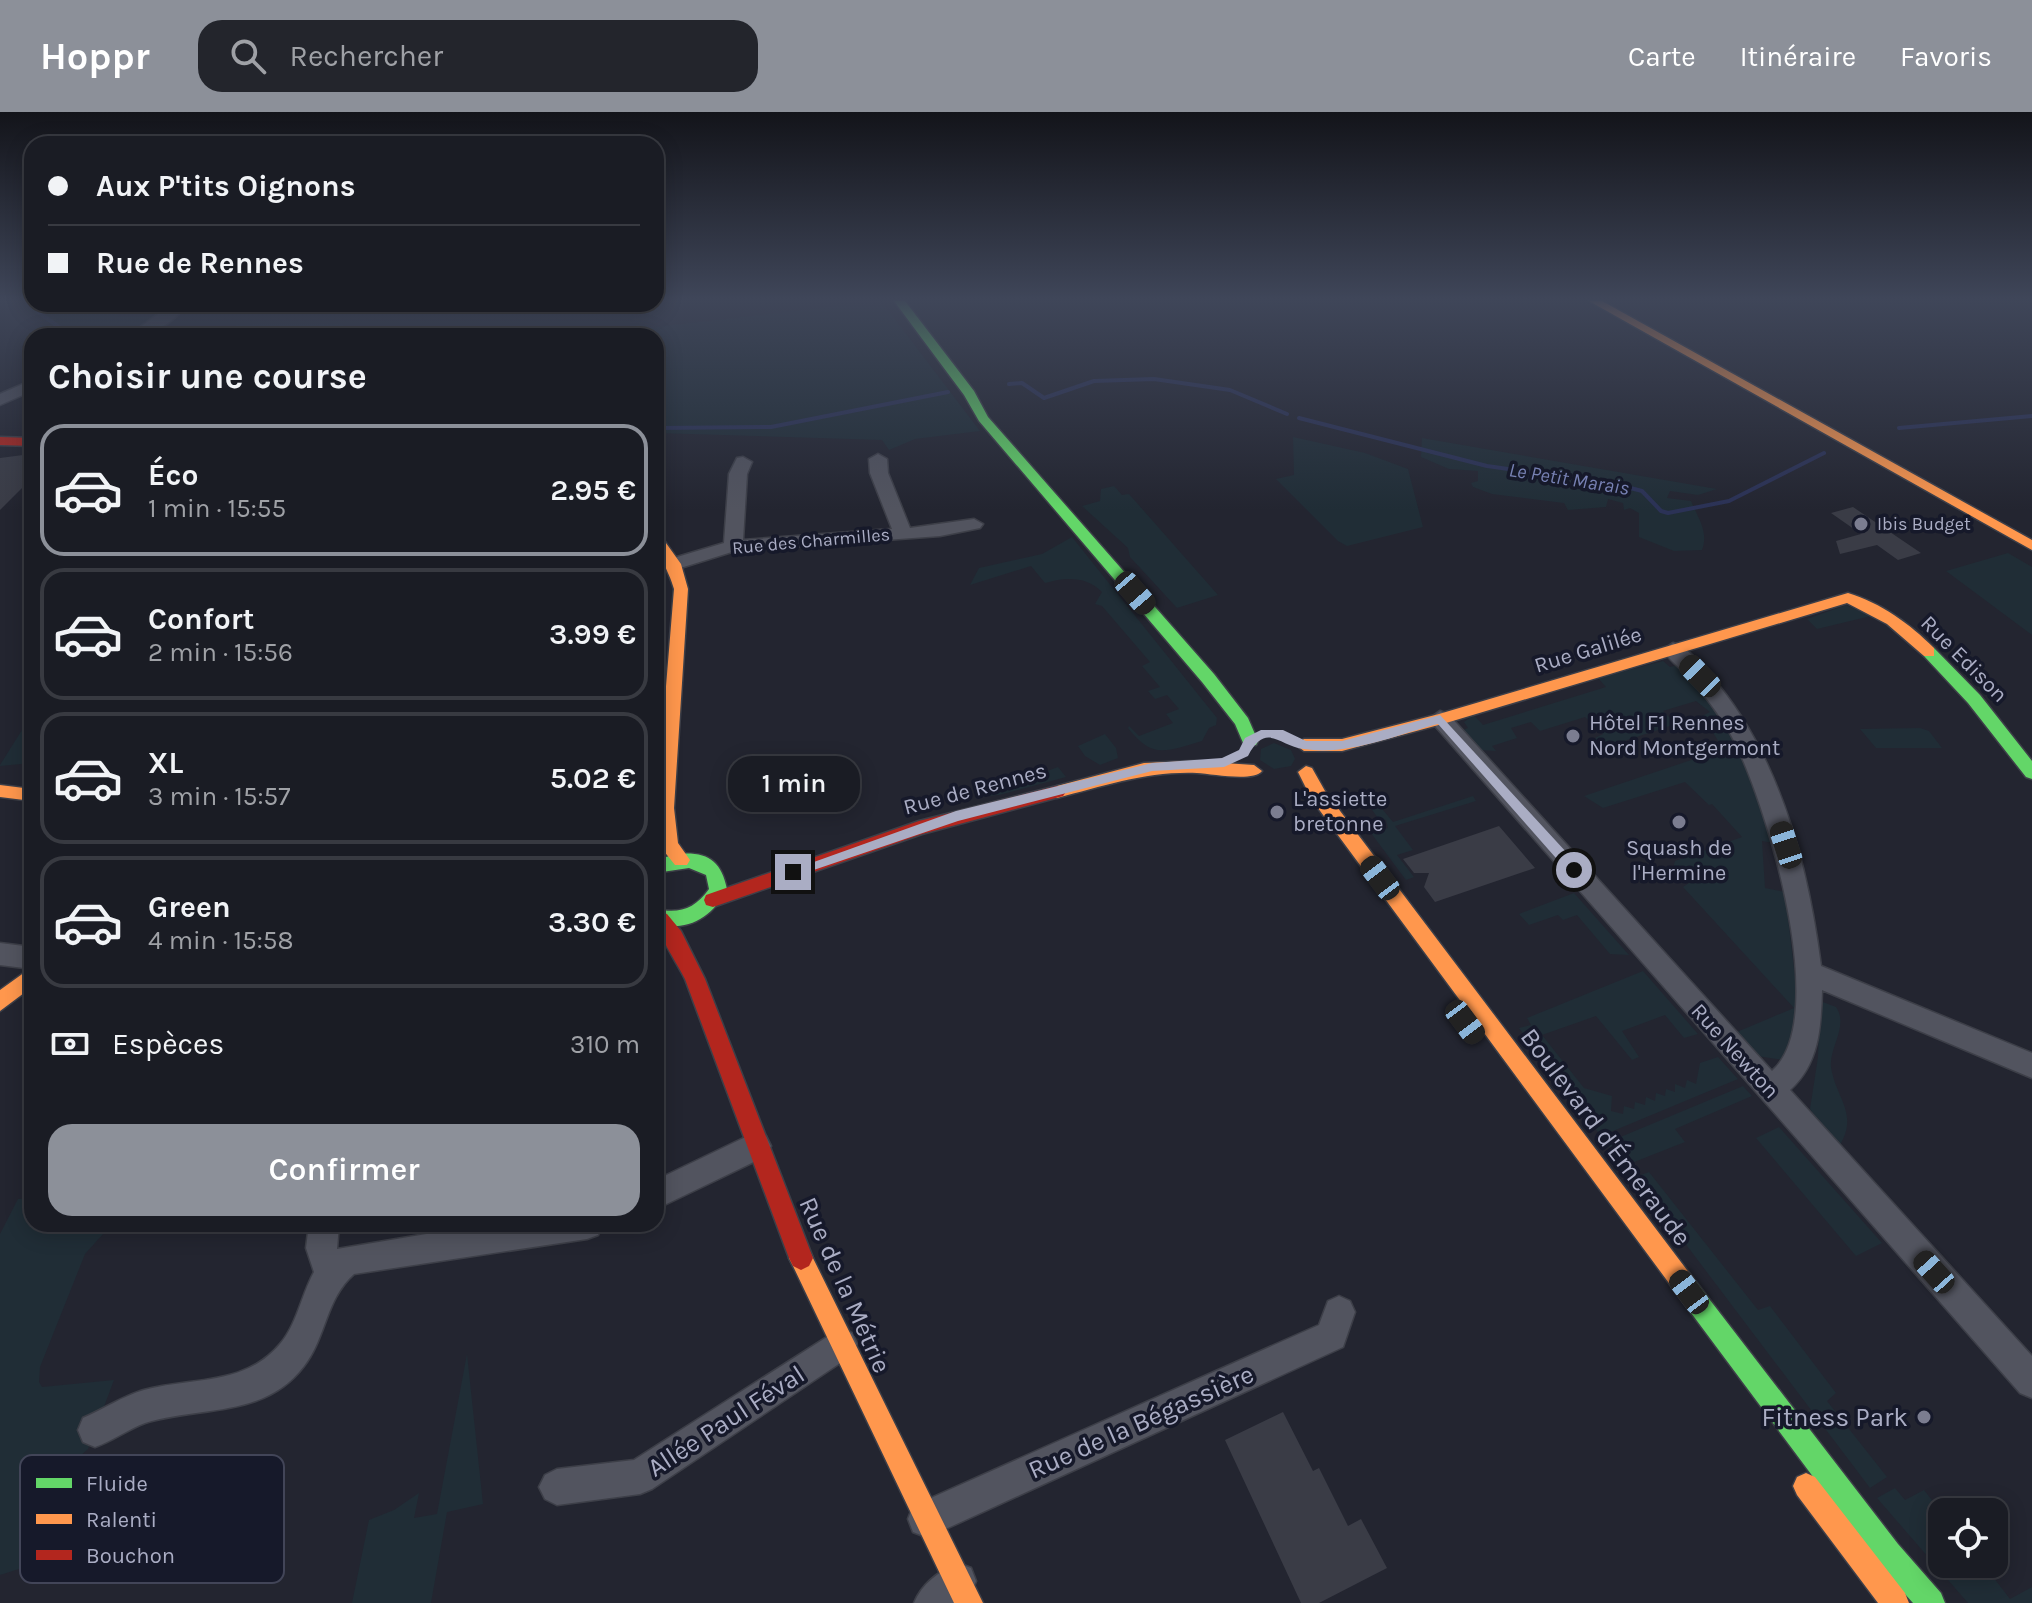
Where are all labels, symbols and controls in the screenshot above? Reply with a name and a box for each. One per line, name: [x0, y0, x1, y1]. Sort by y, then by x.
search box: [198, 20, 758, 92]
text: Hoppr: [40, 34, 150, 79]
icon: search: [226, 34, 270, 78]
text: Rechercher: [290, 38, 443, 74]
text: Carte: [1628, 40, 1696, 73]
text: Itinéraire: [1740, 40, 1856, 73]
text: Favoris: [1900, 40, 1992, 73]
text: Aux P'tits Oignons: [96, 168, 355, 204]
text: Rue de Rennes: [96, 245, 304, 281]
text: Choisir une course: [48, 355, 367, 397]
icon: car: [52, 454, 124, 526]
text: Éco: [148, 457, 198, 493]
water label: Le Petit Marais: [1507, 458, 1631, 500]
text: 2.95 €: [550, 472, 636, 508]
text: 1 min · 15:55: [148, 493, 286, 524]
place label: Ibis Budget: [1877, 513, 1971, 535]
marker: Ibis Budget: [1852, 515, 1870, 533]
street label: Rue des Charmilles: [731, 523, 891, 559]
car: [1110, 567, 1160, 619]
icon: car: [52, 598, 124, 670]
text: Confort: [148, 601, 254, 637]
street label: Rue Edison: [1915, 610, 2013, 708]
text: 3.99 €: [549, 616, 636, 652]
street label: Rue Galilée: [1531, 621, 1645, 679]
text: 2 min · 15:56: [148, 637, 293, 668]
car: [1675, 650, 1725, 702]
place label: Hôtel F1 Rennes Nord Montgermont: [1589, 710, 1780, 761]
marker: Hôtel F1 Rennes Nord Montgermont: [1564, 727, 1582, 745]
icon: car: [52, 742, 124, 814]
text: XL: [148, 745, 183, 781]
callout: 1 min: [727, 756, 859, 812]
street label: Rue de Rennes: [901, 757, 1049, 821]
text: 5.02 €: [550, 760, 636, 796]
text: 1 min: [762, 768, 826, 799]
text: 3 min · 15:57: [148, 781, 290, 812]
place label: L'assiette bretonne: [1293, 786, 1387, 837]
marker: L'assiette bretonne: [1268, 803, 1286, 821]
marker: Squash de l'Hermine: [1670, 813, 1688, 831]
car: [1767, 818, 1805, 872]
place label: Squash de l'Hermine: [1626, 835, 1732, 886]
car: [1356, 852, 1404, 904]
route start: [1556, 852, 1592, 888]
route end: [775, 854, 811, 890]
icon: car: [52, 886, 124, 958]
text: Green: [148, 889, 231, 925]
text: 3.30 €: [548, 904, 636, 940]
text: 4 min · 15:58: [148, 925, 293, 956]
car: [1441, 996, 1489, 1048]
street label: Rue Newton: [1685, 998, 1785, 1104]
street label: Boulevard d'Émeraude: [1514, 1021, 1699, 1252]
icon: cash: [48, 1022, 92, 1066]
text: Espèces: [112, 1026, 224, 1062]
text: 310 m: [570, 1029, 640, 1060]
button: Confirmer: [48, 1124, 640, 1216]
street label: Rue de la Métrie: [792, 1192, 898, 1378]
car: [1909, 1246, 1959, 1298]
car: [1665, 1266, 1713, 1318]
street label: Rue de la Bégassière: [1023, 1358, 1259, 1486]
street label: Allée Paul Féval: [642, 1359, 810, 1483]
place label: Fitness Park: [1762, 1402, 1908, 1433]
marker: Fitness Park: [1915, 1408, 1933, 1426]
legend: [20, 1455, 284, 1583]
text: Fluide: [86, 1471, 148, 1497]
map controls: [1928, 1498, 2008, 1578]
button: locate: [1928, 1498, 2008, 1578]
text: Ralenti: [86, 1507, 157, 1533]
text: Bouchon: [86, 1543, 175, 1569]

